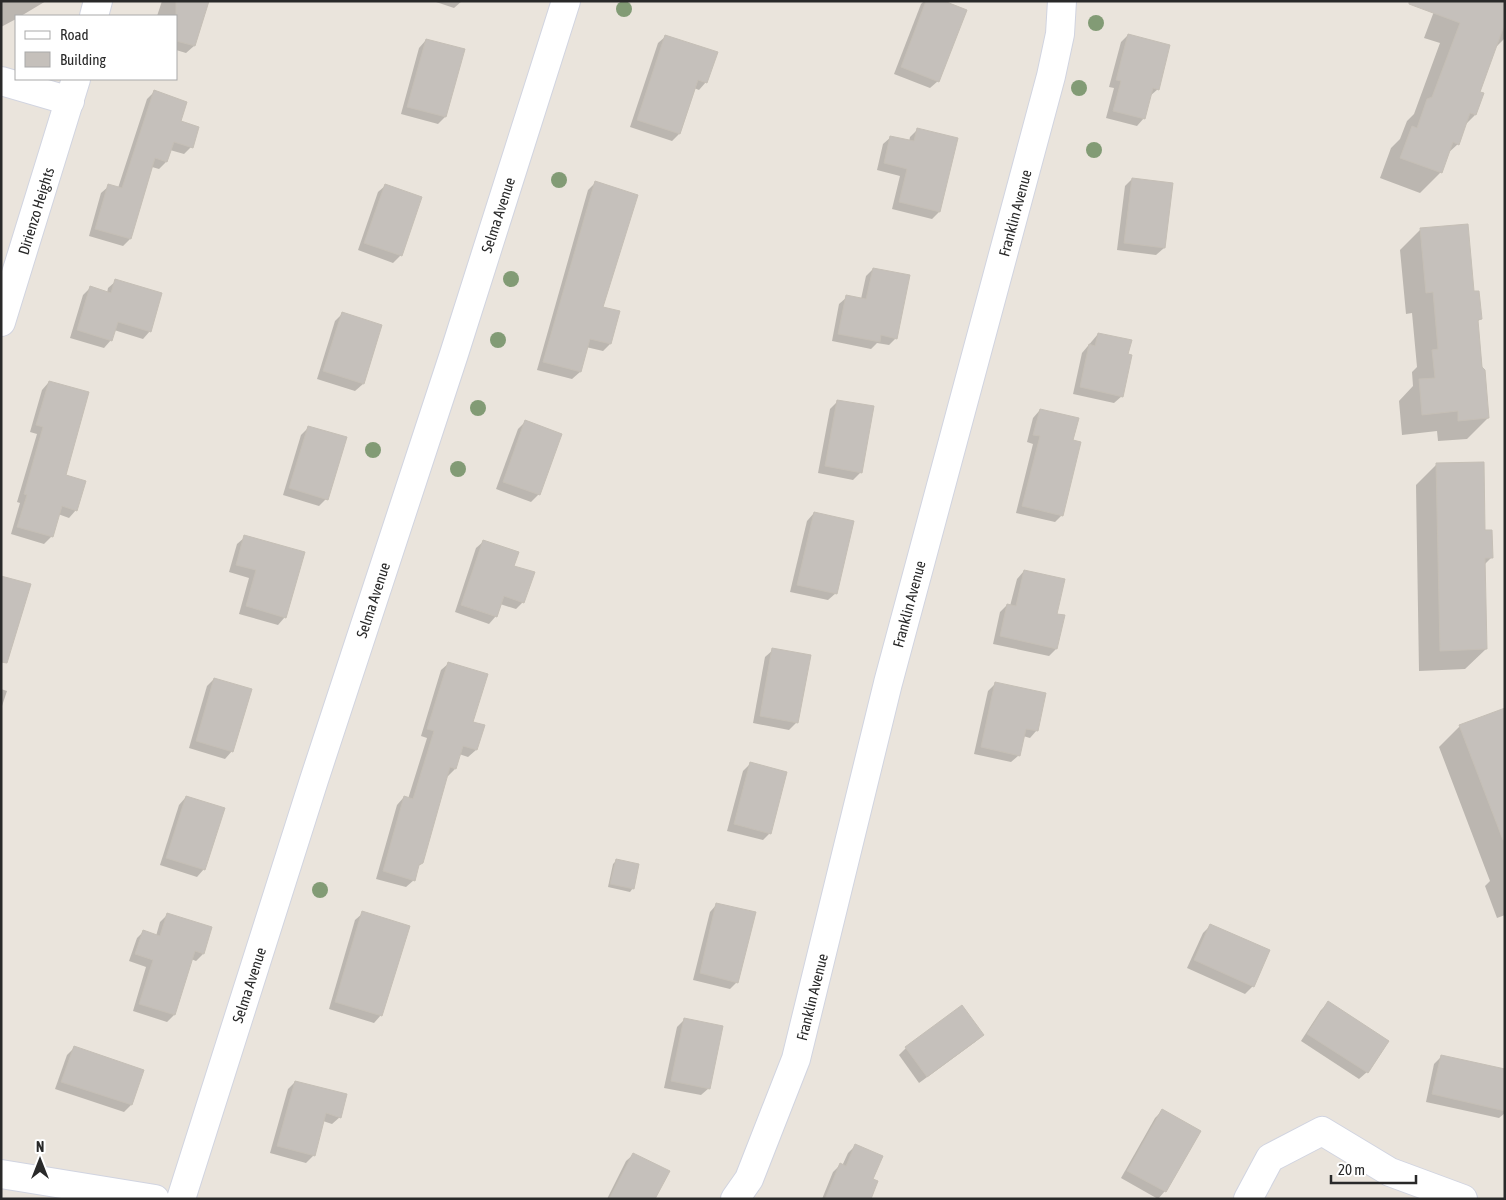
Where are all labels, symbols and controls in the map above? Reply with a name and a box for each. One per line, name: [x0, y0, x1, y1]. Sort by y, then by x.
legend: [15, 15, 178, 80]
text: Road: [60, 26, 89, 43]
text: Building: [60, 51, 106, 68]
street label: Dirienzo Heights: [15, 165, 57, 257]
street label: Franklin Avenue: [995, 168, 1035, 258]
street label: Selma Avenue: [478, 175, 518, 255]
street label: Franklin Avenue: [889, 559, 929, 649]
street label: Selma Avenue: [353, 560, 393, 640]
street label: Selma Avenue: [229, 945, 269, 1025]
street label: Franklin Avenue: [793, 952, 831, 1042]
north arrow: [15, 1135, 65, 1185]
text: N: [36, 1139, 44, 1155]
scale bar: [1331, 1152, 1416, 1184]
text: 20 m: [1338, 1161, 1365, 1178]

